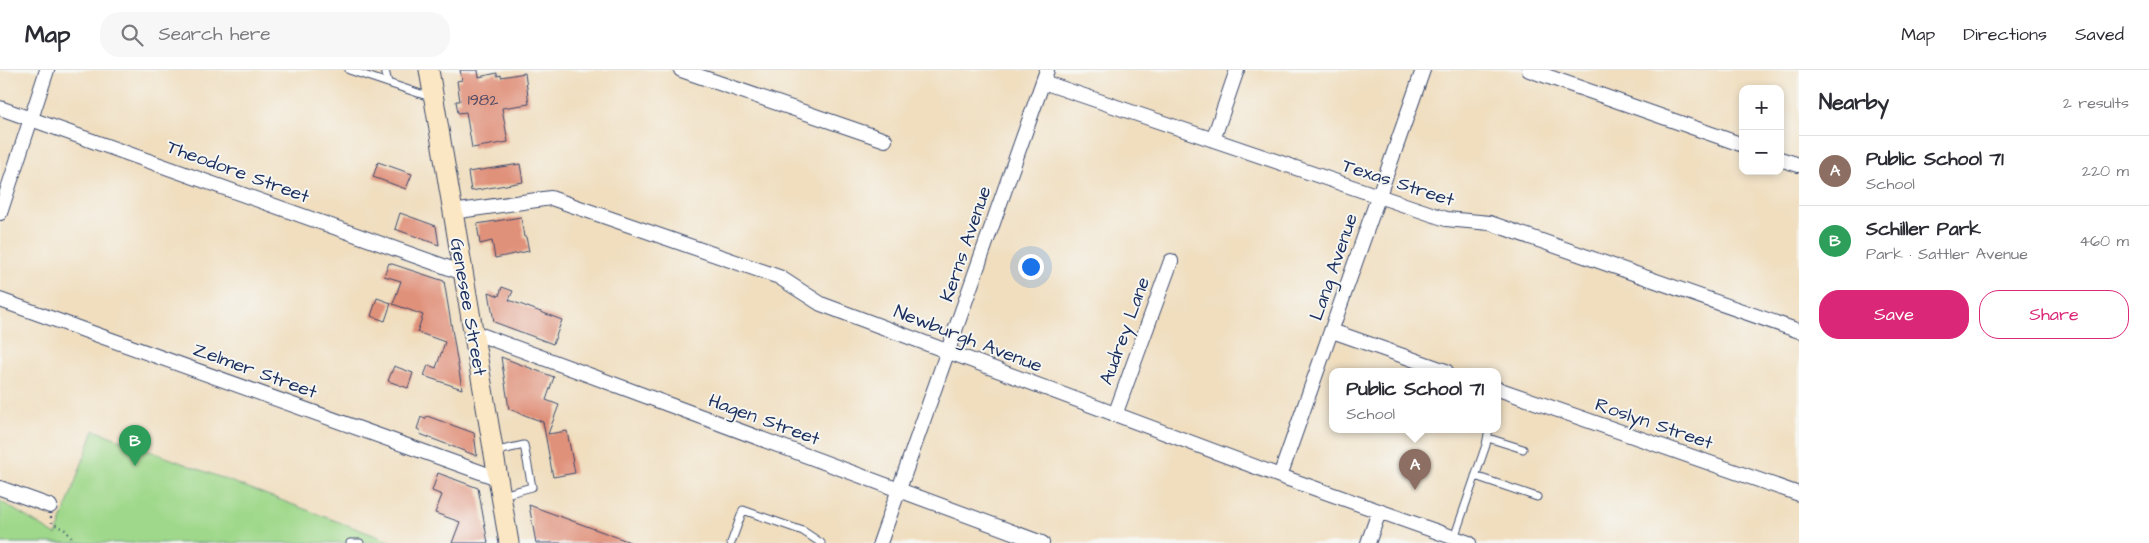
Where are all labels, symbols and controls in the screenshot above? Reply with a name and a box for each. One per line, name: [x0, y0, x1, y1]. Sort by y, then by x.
search box: [100, 12, 450, 57]
text: Map: [25, 18, 70, 52]
icon: search: [118, 21, 146, 49]
text: Search here: [158, 21, 271, 48]
text: Map: [1901, 22, 1935, 47]
text: Directions: [1963, 22, 2047, 47]
text: Saved: [2075, 22, 2124, 47]
map controls: [1739, 85, 1784, 175]
button: +: [1739, 85, 1784, 130]
text: Nearby: [1819, 88, 1889, 117]
house number: 1982: [468, 89, 498, 111]
text: 2 results: [2063, 92, 2129, 114]
button: −: [1739, 130, 1784, 175]
street label: Theodore Street: [163, 134, 313, 210]
text: Public School 71: [1866, 146, 2004, 173]
street label: Texas Street: [1338, 152, 1458, 214]
text: A: [1830, 160, 1840, 182]
text: 220 m: [2082, 160, 2129, 182]
text: School: [1866, 173, 1915, 195]
street label: Kerns Avenue: [934, 183, 998, 305]
street label: Lang Avenue: [1303, 210, 1366, 324]
text: Schiller Park: [1866, 216, 1981, 243]
text: B: [1829, 230, 1841, 252]
text: 460 m: [2079, 230, 2129, 252]
street label: Genesee Street: [443, 236, 493, 378]
text: Park · Sattler Avenue: [1866, 243, 2028, 265]
your location: [1018, 254, 1044, 280]
street label: Audrey Lane: [1093, 273, 1158, 389]
button: Save: [1819, 290, 1969, 339]
button: Share: [1979, 290, 2129, 339]
street label: Newburgh Avenue: [890, 298, 1046, 381]
street label: Zelmer Street: [189, 336, 321, 406]
popup: [1329, 368, 1501, 433]
text: Public School 71: [1346, 376, 1484, 403]
street label: Hagen Street: [704, 387, 824, 454]
street label: Roslyn Street: [1591, 391, 1717, 458]
text: School: [1346, 403, 1395, 425]
pin: B: [119, 425, 151, 466]
pin: A: [1399, 449, 1431, 490]

